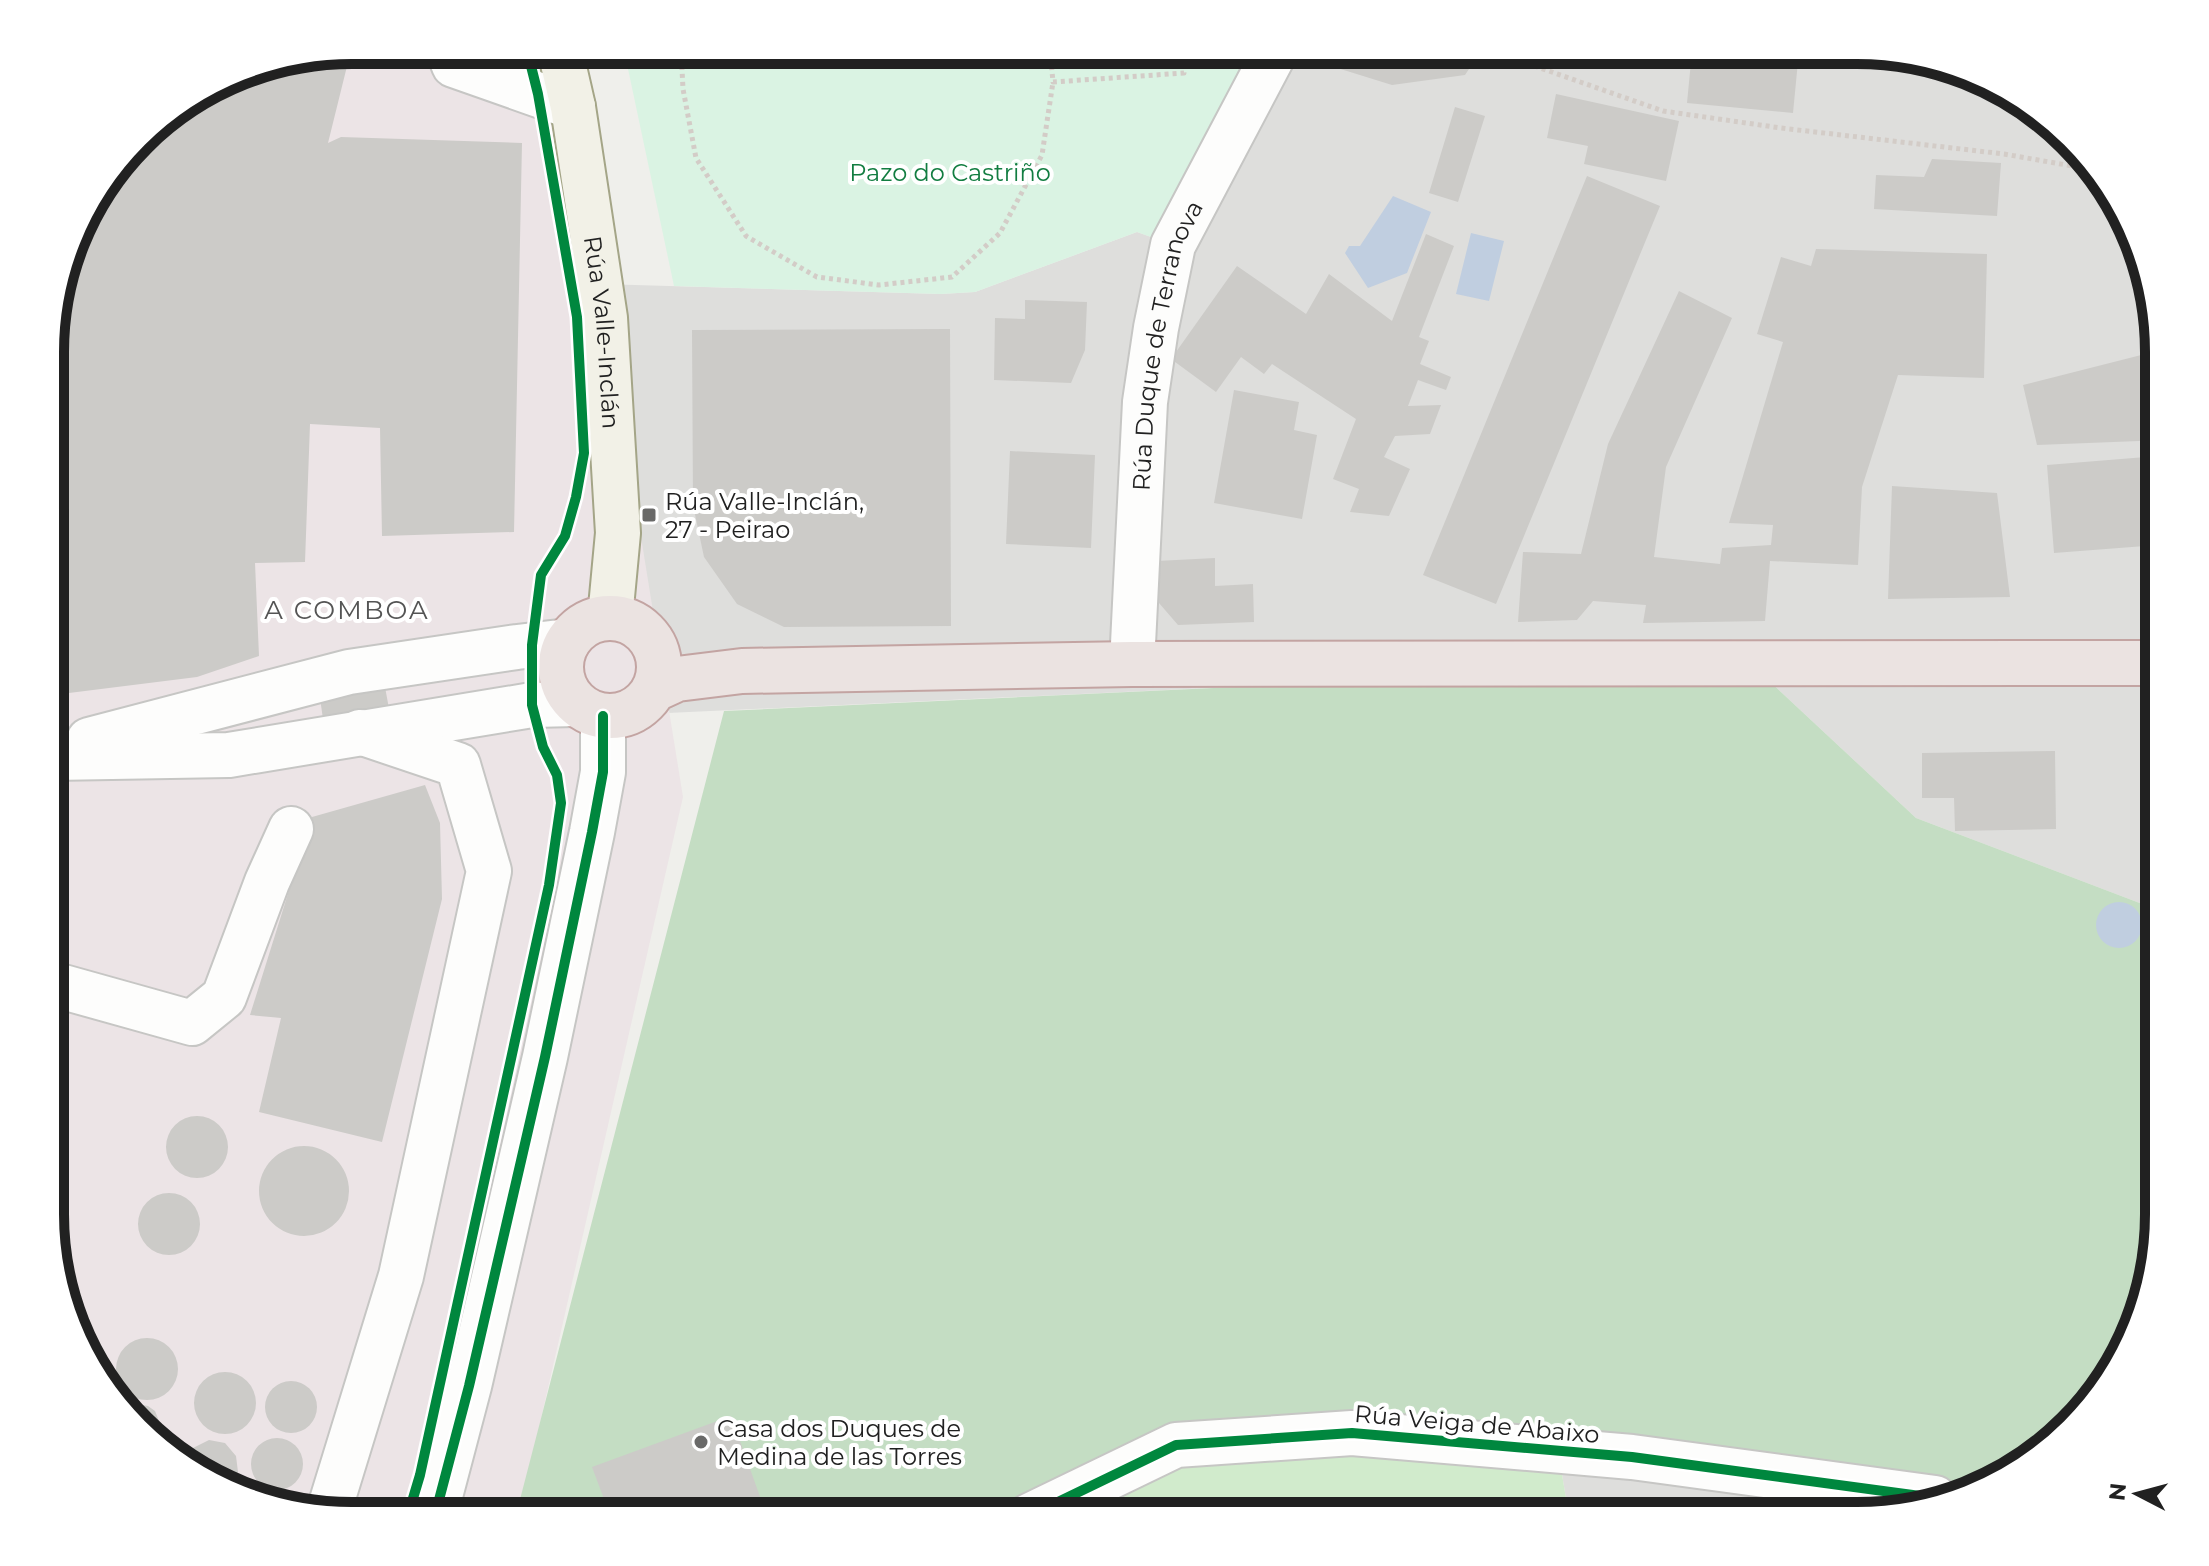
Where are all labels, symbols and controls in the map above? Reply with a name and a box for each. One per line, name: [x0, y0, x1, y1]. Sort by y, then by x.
park label: Pazo do Castriño: [849, 158, 1051, 187]
street label: Rúa Duque de Terranova: [1126, 195, 1209, 492]
street label: Rúa Valle-Inclán: [578, 234, 626, 430]
place label: Rúa Valle-Inclán, 27 - Peirao: [665, 487, 864, 544]
marker: Rúa Valle-Inclán, 27 - Peirao: [640, 506, 658, 524]
district label: A COMBOA: [264, 594, 430, 626]
street label: Rúa Veiga de Abaixo: [1353, 1399, 1601, 1449]
place label: Casa dos Duques de Medina de las Torres: [717, 1414, 962, 1471]
marker: Casa dos Duques de Medina de las Torres: [692, 1433, 710, 1451]
north arrow: [2097, 1454, 2177, 1534]
text: N: [2103, 1482, 2132, 1502]

